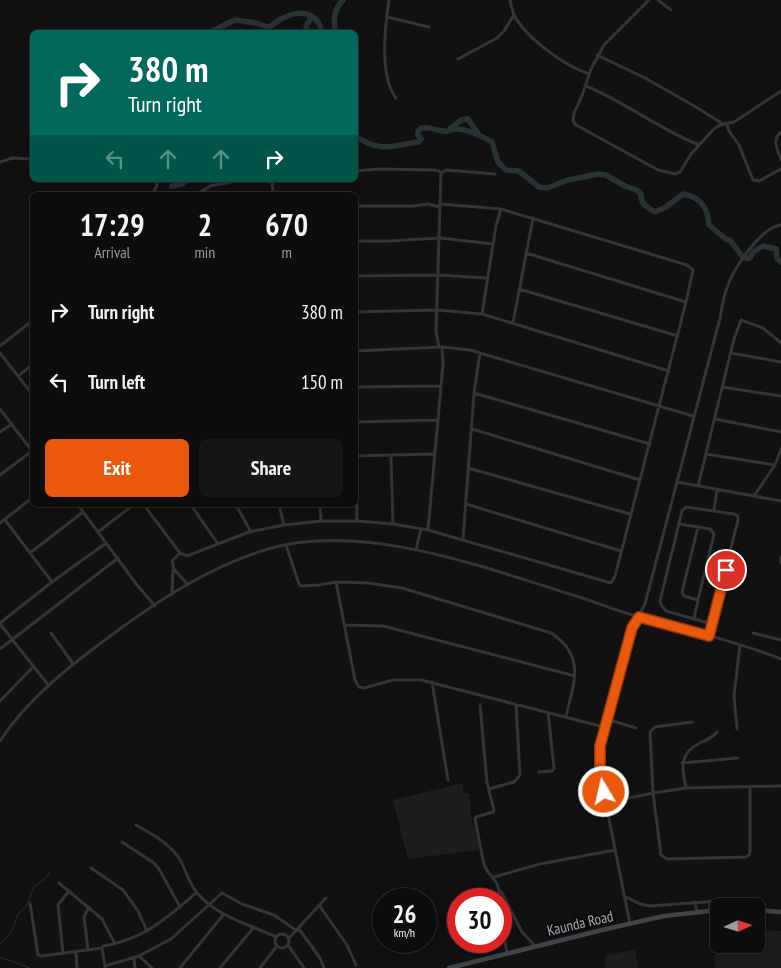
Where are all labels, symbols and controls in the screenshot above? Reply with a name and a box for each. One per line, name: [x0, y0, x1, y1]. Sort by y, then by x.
text: 380 m: [128, 46, 209, 92]
icon: right: [45, 50, 110, 115]
text: Turn right: [128, 90, 202, 118]
icon: left: [101, 145, 129, 173]
icon: ahead: [154, 145, 182, 173]
icon: ahead: [207, 145, 235, 173]
icon: right: [260, 145, 288, 173]
text: 17:29: [80, 205, 145, 244]
text: 2: [198, 205, 212, 244]
text: 670: [265, 205, 308, 244]
text: Arrival: [94, 242, 130, 262]
text: min: [194, 242, 215, 262]
text: m: [281, 242, 292, 262]
icon: right: [45, 298, 73, 326]
text: Turn right: [88, 300, 154, 324]
text: 380 m: [301, 300, 343, 324]
icon: left: [45, 368, 73, 396]
text: Turn left: [88, 370, 145, 394]
text: 150 m: [301, 370, 343, 394]
button: Exit: [45, 439, 189, 497]
button: Share: [199, 439, 343, 497]
pin: [705, 549, 747, 591]
icon: arrive: [712, 556, 740, 584]
position arrow: [577, 765, 629, 817]
speed limit sign: 30: [447, 888, 512, 953]
text: 26: [393, 898, 416, 930]
north arrow: [710, 898, 765, 952]
map controls: [710, 898, 765, 953]
street label: Kaunda Road: [545, 906, 615, 940]
text: km/h: [394, 925, 415, 940]

